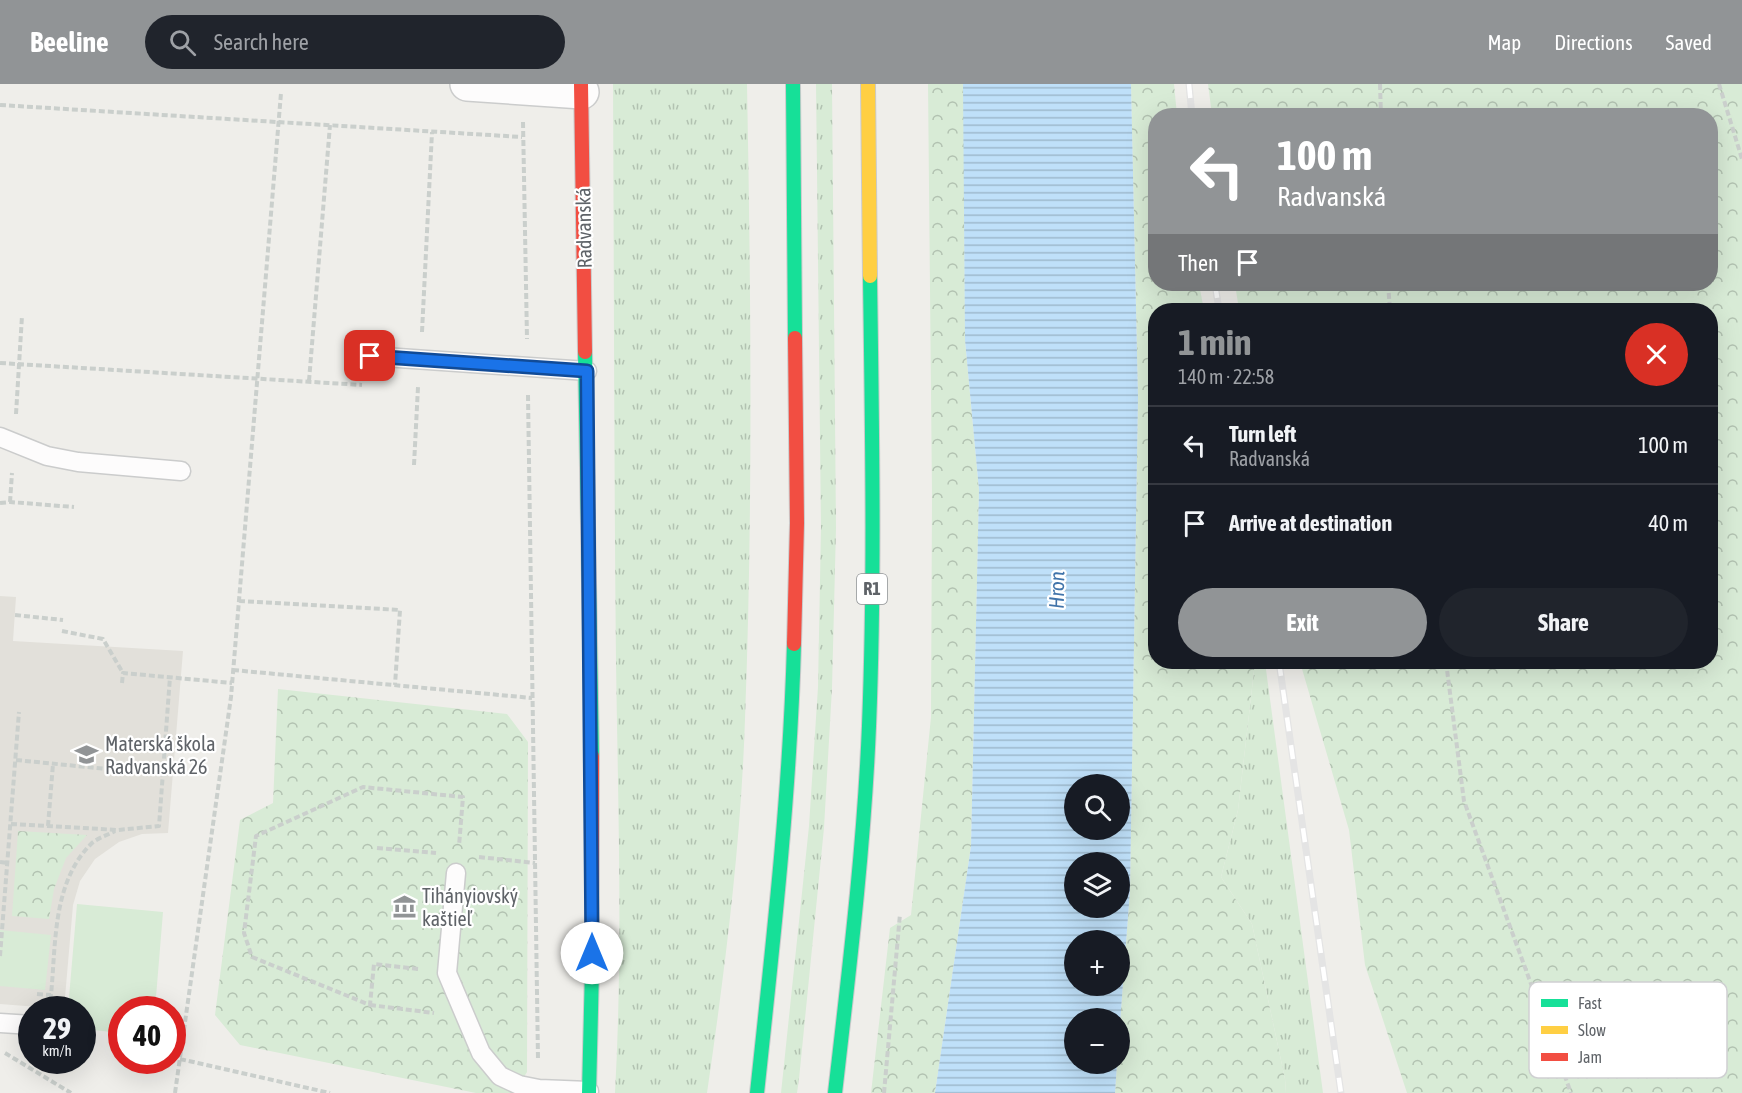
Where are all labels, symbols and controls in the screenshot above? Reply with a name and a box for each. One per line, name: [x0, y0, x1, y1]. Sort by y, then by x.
search box: [145, 15, 565, 69]
text: Beeline: [30, 26, 109, 58]
icon: search: [166, 26, 199, 59]
text: Search here: [214, 29, 309, 55]
text: Map: [1487, 30, 1521, 54]
text: Directions: [1554, 30, 1633, 54]
text: Saved: [1666, 30, 1712, 54]
text: 100 m: [1277, 131, 1372, 179]
icon: left: [1178, 132, 1256, 210]
text: Radvanská: [1277, 181, 1386, 212]
street label: Radvanská: [571, 187, 596, 269]
icon: arrive: [1231, 246, 1264, 279]
text: Then: [1178, 250, 1219, 276]
text: 1 min: [1178, 321, 1252, 363]
button: close: [1625, 323, 1688, 386]
pin: [344, 330, 395, 381]
icon: arrive: [353, 339, 386, 372]
text: 140 m · 22:58: [1178, 365, 1274, 388]
text: Turn left: [1229, 421, 1296, 447]
icon: left: [1178, 429, 1211, 462]
text: 100 m: [1638, 432, 1688, 458]
text: Radvanská: [1229, 447, 1310, 470]
icon: arrive: [1178, 507, 1211, 540]
text: Arrive at destination: [1229, 510, 1392, 536]
text: 40 m: [1648, 510, 1688, 536]
water label: Hron: [1044, 571, 1068, 609]
road number: R1: [857, 574, 887, 604]
button: Exit: [1178, 588, 1427, 657]
button: Share: [1439, 588, 1688, 657]
place label: Materská škola Radvanská 26: [105, 732, 216, 778]
school or university icon: Materská škola Radvanská 26: [74, 742, 100, 768]
map controls: [1064, 774, 1130, 1074]
button: search: [1064, 774, 1130, 840]
button: layers: [1064, 852, 1130, 918]
place label: Tihányiovský kaštieľ: [422, 884, 518, 930]
museum icon: Tihányiovský kaštieľ: [391, 894, 417, 920]
position arrow: [560, 921, 624, 985]
button: +: [1064, 930, 1130, 996]
legend: [1529, 982, 1727, 1078]
text: Fast: [1578, 994, 1602, 1012]
speed limit sign: 40: [108, 996, 186, 1074]
button: −: [1064, 1008, 1130, 1074]
text: 29: [43, 1011, 71, 1045]
text: Slow: [1578, 1021, 1606, 1039]
text: km/h: [42, 1042, 72, 1059]
text: Jam: [1578, 1048, 1602, 1066]

